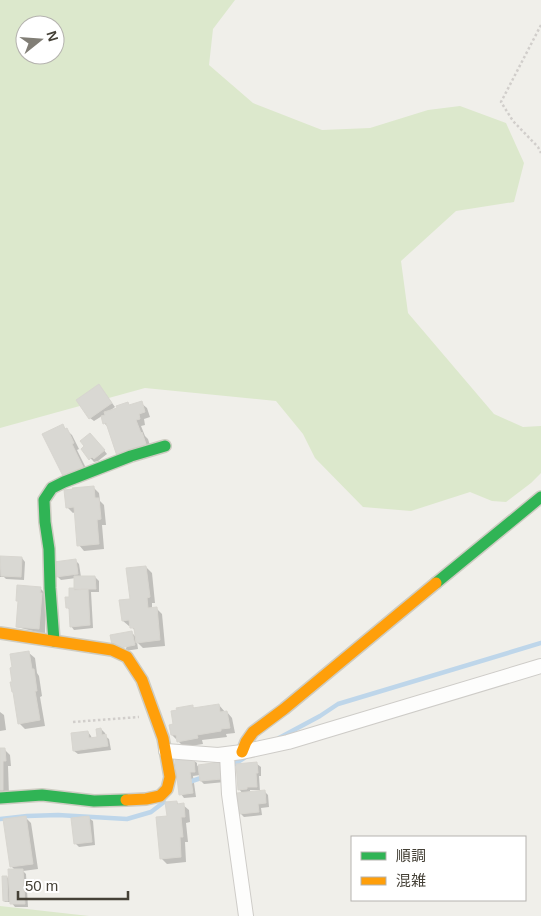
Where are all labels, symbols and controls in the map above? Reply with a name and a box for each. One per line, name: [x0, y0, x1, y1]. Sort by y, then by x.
north arrow: [15, 15, 65, 65]
text: N: [43, 29, 62, 43]
legend: [351, 836, 526, 901]
text: 順調: [396, 847, 426, 864]
scale bar: [18, 868, 128, 900]
text: 混雑: [396, 872, 426, 889]
text: 50 m: [25, 877, 58, 894]

